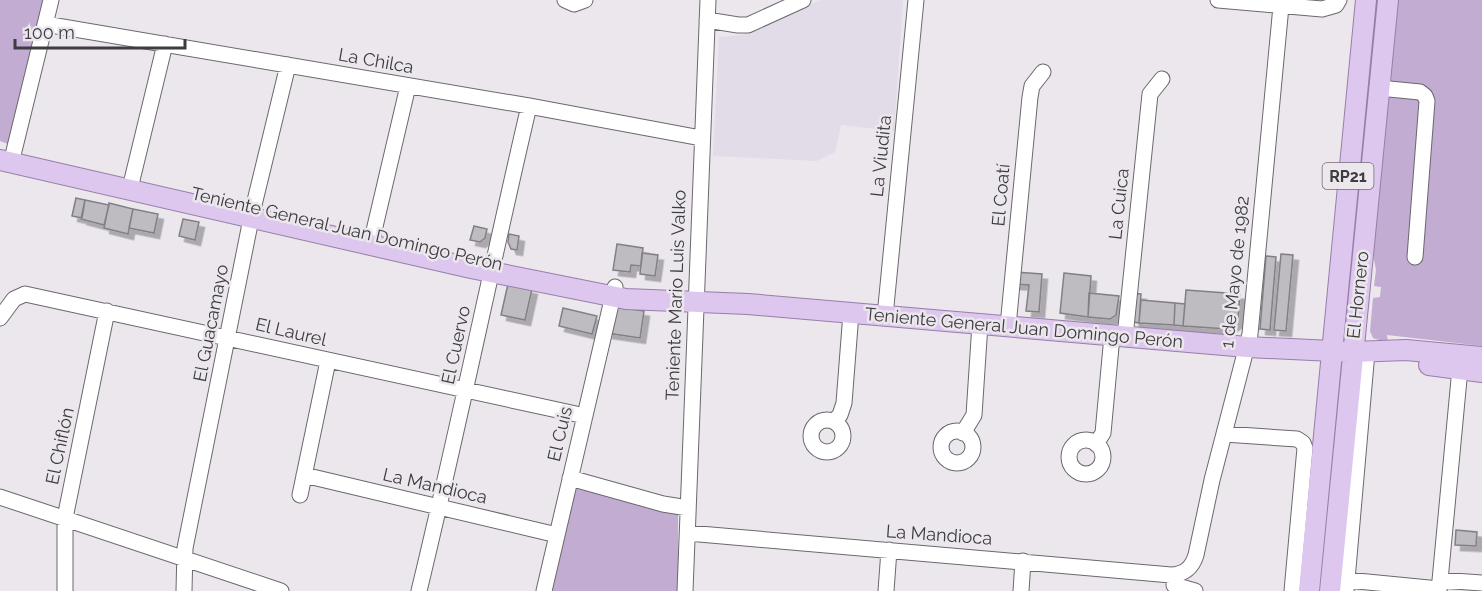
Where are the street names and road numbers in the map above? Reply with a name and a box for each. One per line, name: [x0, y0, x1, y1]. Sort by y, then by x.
street label: La Chilca: [337, 44, 415, 77]
street label: La Viudita: [866, 114, 895, 198]
street label: El Coatí: [987, 163, 1014, 227]
road number: RP21: [1322, 163, 1374, 189]
street label: La Cuica: [1104, 167, 1133, 241]
street label: Teniente General Juan Domingo Perón: [189, 182, 505, 275]
street label: Teniente Mario Luis Valko: [661, 189, 690, 401]
street label: 1 de Mayo de 1982: [1216, 195, 1253, 349]
street label: El Hornero: [1342, 250, 1373, 340]
street label: El Guacamayo: [189, 262, 232, 383]
street label: El Cuervo: [437, 303, 474, 386]
street label: Teniente General Juan Domingo Perón: [864, 303, 1184, 352]
street label: El Laurel: [253, 313, 329, 350]
street label: El Cuis: [543, 404, 576, 463]
street label: El Chiflón: [41, 405, 78, 486]
street label: La Mandioca: [381, 463, 489, 508]
street label: La Mandioca: [885, 520, 993, 549]

